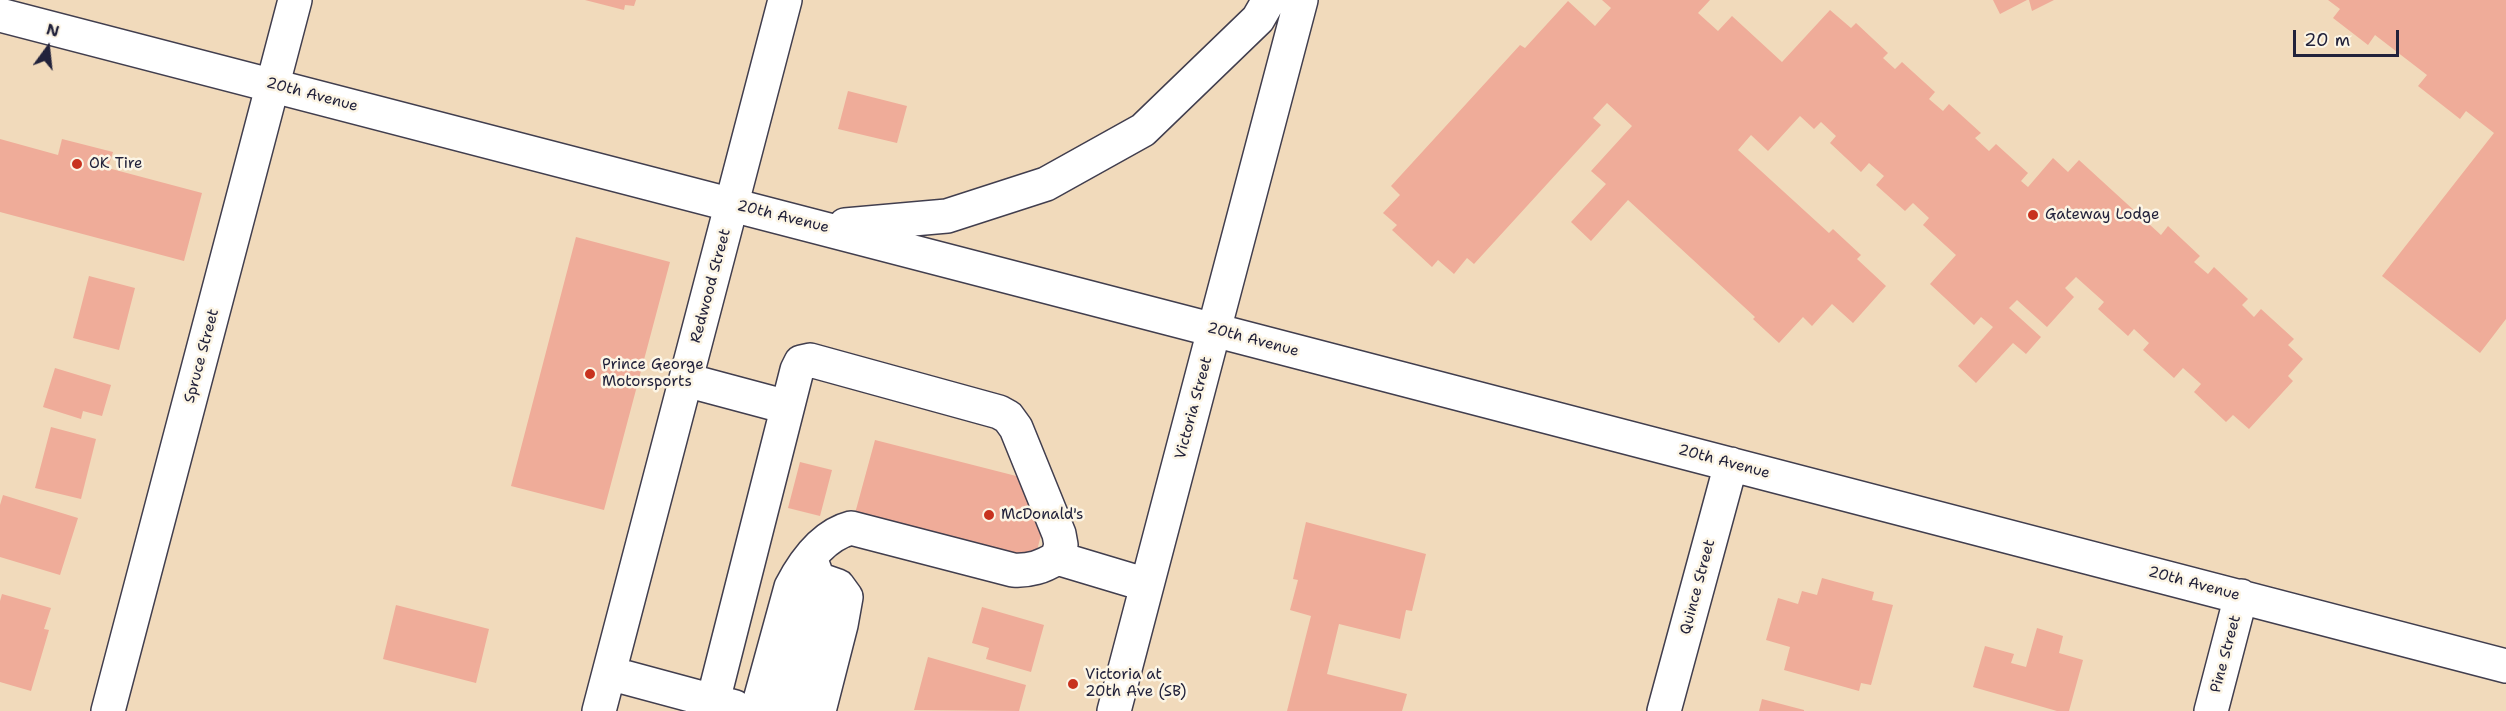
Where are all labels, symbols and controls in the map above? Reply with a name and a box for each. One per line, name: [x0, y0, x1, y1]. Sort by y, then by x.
north arrow: [18, 18, 78, 78]
text: N: [44, 18, 62, 42]
scale bar: [2296, 18, 2402, 56]
text: 20 m: [2304, 28, 2350, 52]
street label: 20th Avenue: [264, 74, 360, 116]
place label: OK Tire: [89, 155, 142, 173]
marker: OK Tire: [70, 157, 84, 171]
street label: 20th Avenue: [735, 197, 831, 237]
place label: Gateway Lodge: [2045, 206, 2159, 224]
marker: Gateway Lodge: [2026, 208, 2040, 222]
street label: Redwood Street: [687, 227, 735, 345]
street label: Spruce Street: [181, 307, 223, 405]
street label: 20th Avenue: [1205, 319, 1301, 361]
street label: Victoria Street: [1172, 355, 1216, 461]
place label: Prince George Motorsports: [602, 356, 704, 391]
marker: Prince George Motorsports: [583, 367, 597, 381]
street label: 20th Avenue: [1676, 441, 1772, 483]
place label: McDonald's: [1001, 506, 1083, 524]
marker: McDonald's: [982, 508, 996, 522]
street label: Quince Street: [1677, 538, 1719, 636]
street label: 20th Avenue: [2146, 563, 2242, 605]
street label: Pine Street: [2207, 613, 2245, 695]
place label: Victoria at 20th Ave (SB): [1085, 666, 1186, 701]
marker: Victoria at 20th Ave (SB): [1066, 677, 1080, 691]

